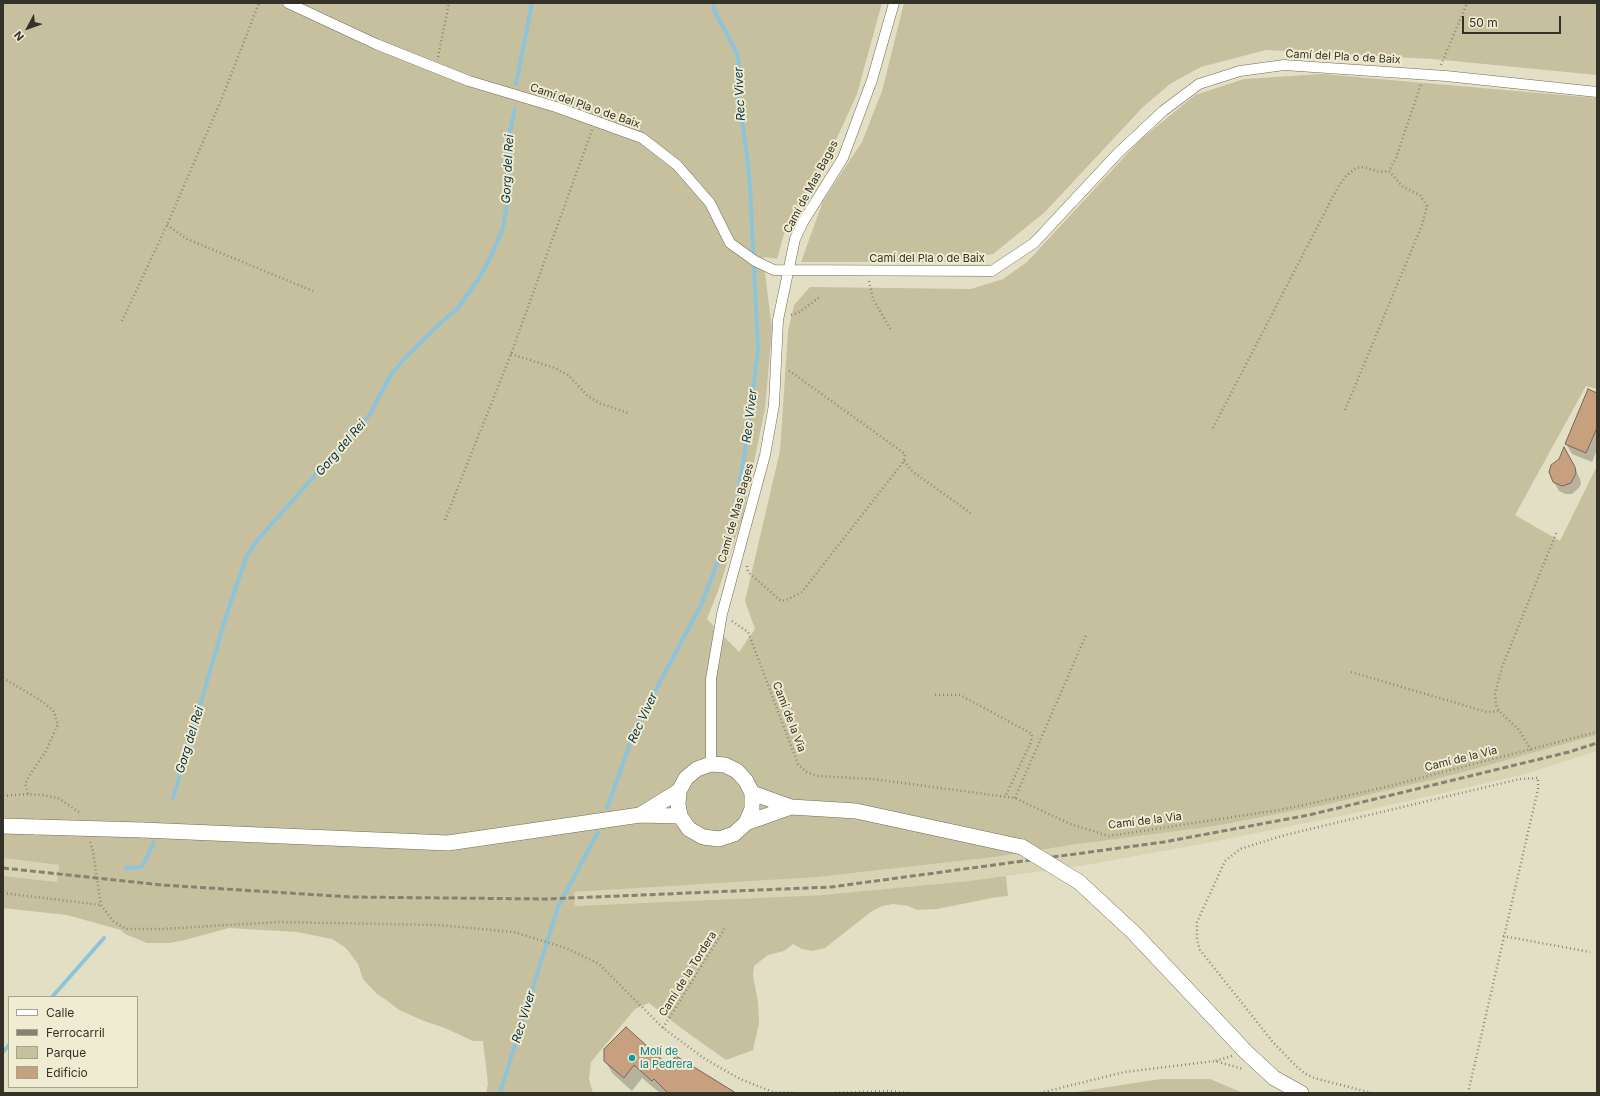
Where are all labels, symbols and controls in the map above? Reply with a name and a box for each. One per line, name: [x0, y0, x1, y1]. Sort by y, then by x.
north arrow: [8, 8, 48, 48]
scale bar: [1464, 8, 1563, 34]
text: 50 m: [1469, 15, 1498, 30]
text: N: [11, 28, 27, 44]
street label: Camí del Pla o de Baix: [1285, 47, 1401, 67]
water label: Rec Viver: [731, 67, 749, 121]
street label: Camí del Pla o de Baix: [528, 81, 642, 131]
water label: Gorg del Rei: [499, 134, 517, 204]
street label: Camí de Mas Bages: [781, 138, 841, 236]
street label: Camí del Pla o de Baix: [869, 252, 985, 266]
water label: Rec Viver: [740, 388, 760, 444]
water label: Gorg del Rei: [313, 417, 369, 479]
street label: Camí de Mas Bages: [715, 462, 757, 564]
street label: Camí de la Via: [770, 680, 808, 754]
water label: Rec Viver: [625, 691, 661, 745]
water label: Gorg del Rei: [173, 705, 207, 775]
street label: Camí de la Via: [1423, 744, 1499, 774]
street label: Camí de la Via: [1107, 810, 1183, 832]
street label: Camí de la Tordera: [656, 929, 720, 1019]
water label: Rec Viver: [509, 989, 539, 1045]
legend: [8, 996, 138, 1088]
text: Calle: [46, 1005, 74, 1020]
text: Ferrocarril: [46, 1025, 105, 1040]
text: Parque: [46, 1045, 86, 1060]
place label: Molí de la Pedrera: [640, 1045, 693, 1071]
marker: Molí de la Pedrera: [627, 1053, 637, 1063]
text: Edificio: [46, 1065, 88, 1080]

